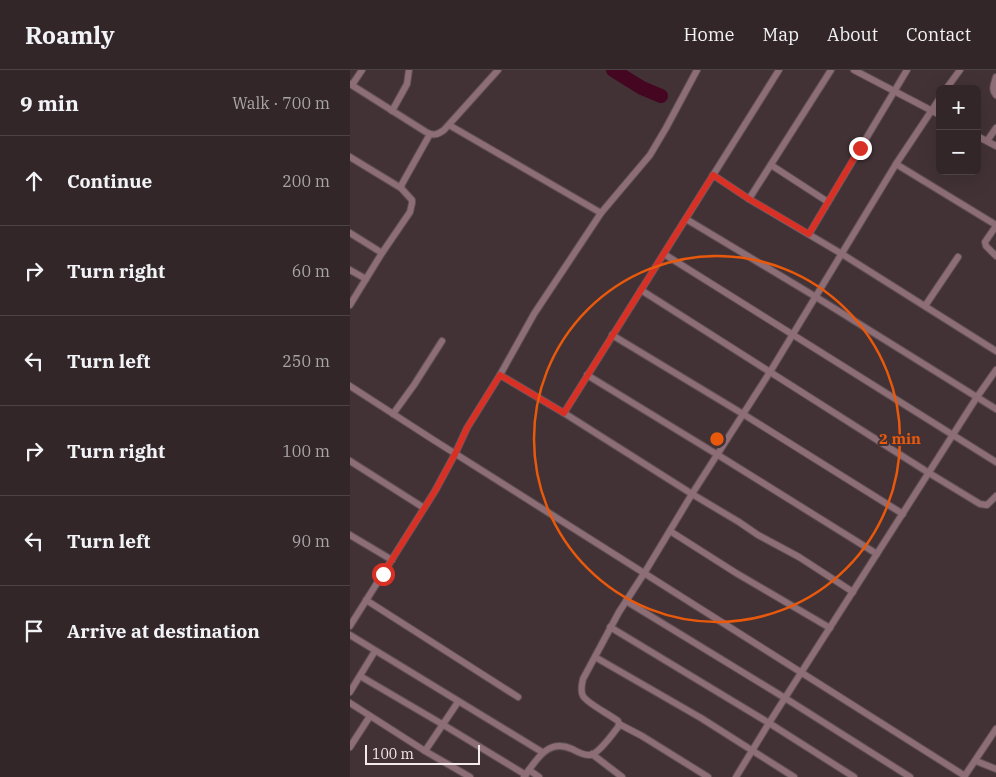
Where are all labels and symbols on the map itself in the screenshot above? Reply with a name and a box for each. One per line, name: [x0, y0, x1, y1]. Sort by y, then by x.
route end: [849, 137, 872, 160]
text: 2 min: [879, 429, 921, 448]
centre of rings: [708, 430, 726, 448]
route start: [372, 563, 395, 586]
scale bar: [365, 742, 480, 765]

